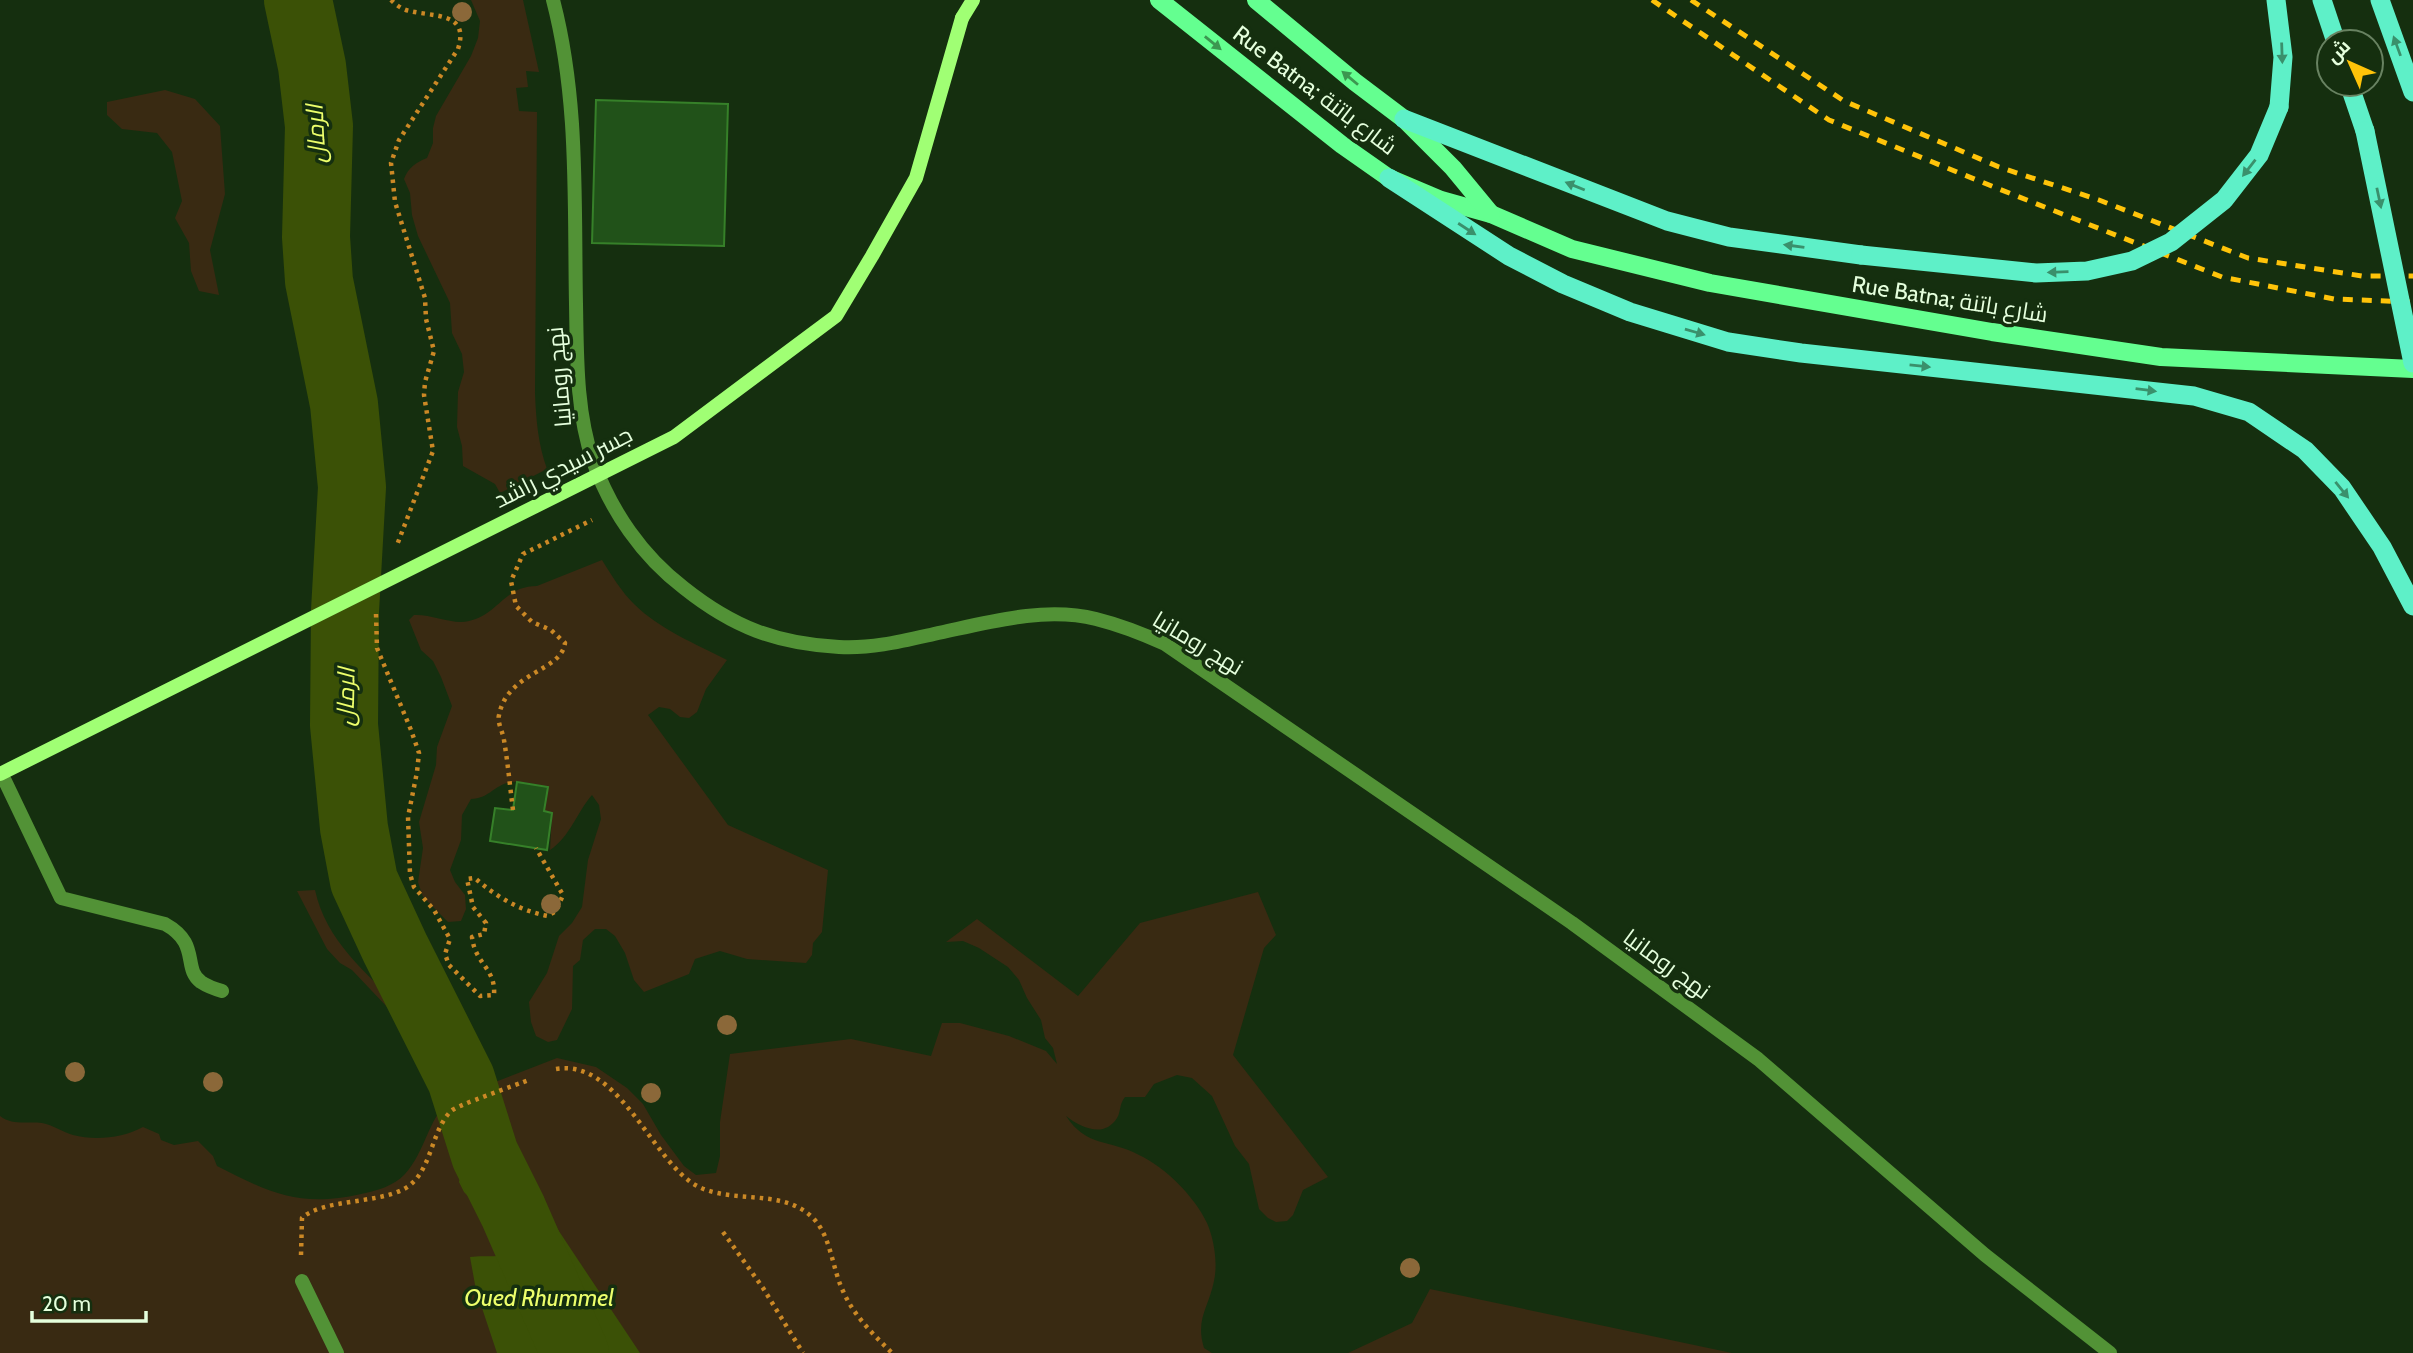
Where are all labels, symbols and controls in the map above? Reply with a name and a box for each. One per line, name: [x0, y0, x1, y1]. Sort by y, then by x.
street label: Rue Batna; شارع باتنة: [1226, 19, 1402, 162]
north arrow: [2315, 28, 2385, 98]
one-way arrow: [1203, 35, 1221, 50]
text: ش: [2322, 35, 2355, 68]
one-way arrow: [2391, 35, 2402, 56]
one-way arrow: [2276, 43, 2287, 65]
one-way arrow: [1341, 70, 1359, 85]
water label: الرمال: [299, 101, 332, 164]
one-way arrow: [2243, 159, 2257, 177]
one-way arrow: [1564, 181, 1585, 192]
one-way arrow: [2373, 187, 2384, 209]
one-way arrow: [1457, 222, 1477, 235]
one-way arrow: [1782, 240, 1804, 251]
one-way arrow: [2046, 267, 2068, 278]
street label: Rue Batna; شارع باتنة: [1850, 270, 2050, 330]
street label: نهج رومانيا: [541, 325, 579, 428]
one-way arrow: [1685, 328, 1706, 338]
one-way arrow: [1909, 360, 1931, 371]
one-way arrow: [2135, 385, 2157, 396]
street label: جسر سيدي راشد: [489, 420, 639, 517]
one-way arrow: [2334, 481, 2349, 498]
street label: نهج رومانيا: [1147, 605, 1248, 683]
water label: الرمال: [330, 665, 361, 727]
street label: نهج رومانيا: [1617, 923, 1716, 1007]
scale bar: [32, 1280, 145, 1324]
water label: Oued Rhummel: [464, 1283, 614, 1312]
text: 20 m: [42, 1291, 91, 1316]

